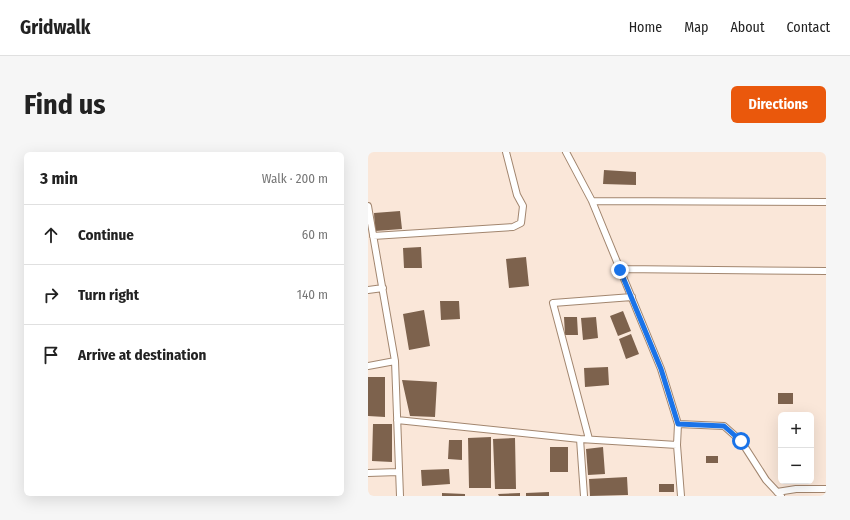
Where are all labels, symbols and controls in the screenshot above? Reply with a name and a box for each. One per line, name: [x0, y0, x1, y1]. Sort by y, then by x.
text: Gridwalk: [20, 16, 90, 39]
text: Home: [629, 19, 662, 36]
text: Map: [684, 19, 708, 36]
text: About: [730, 19, 765, 36]
text: Contact: [787, 19, 830, 36]
button: Directions: [731, 86, 826, 123]
text: Find us: [24, 88, 106, 121]
text: 3 min: [40, 168, 78, 189]
text: Walk · 200 m: [262, 171, 328, 186]
icon: ahead: [40, 224, 62, 246]
text: Continue: [78, 226, 134, 244]
text: 60 m: [302, 227, 328, 242]
route end: [611, 261, 629, 279]
icon: right: [40, 284, 62, 306]
text: Turn right: [78, 286, 139, 304]
text: 140 m: [297, 287, 328, 302]
icon: arrive: [40, 344, 62, 366]
text: Arrive at destination: [78, 346, 206, 364]
map controls: [778, 412, 814, 484]
button: +: [778, 412, 814, 448]
route start: [732, 432, 750, 450]
button: −: [778, 448, 814, 484]

